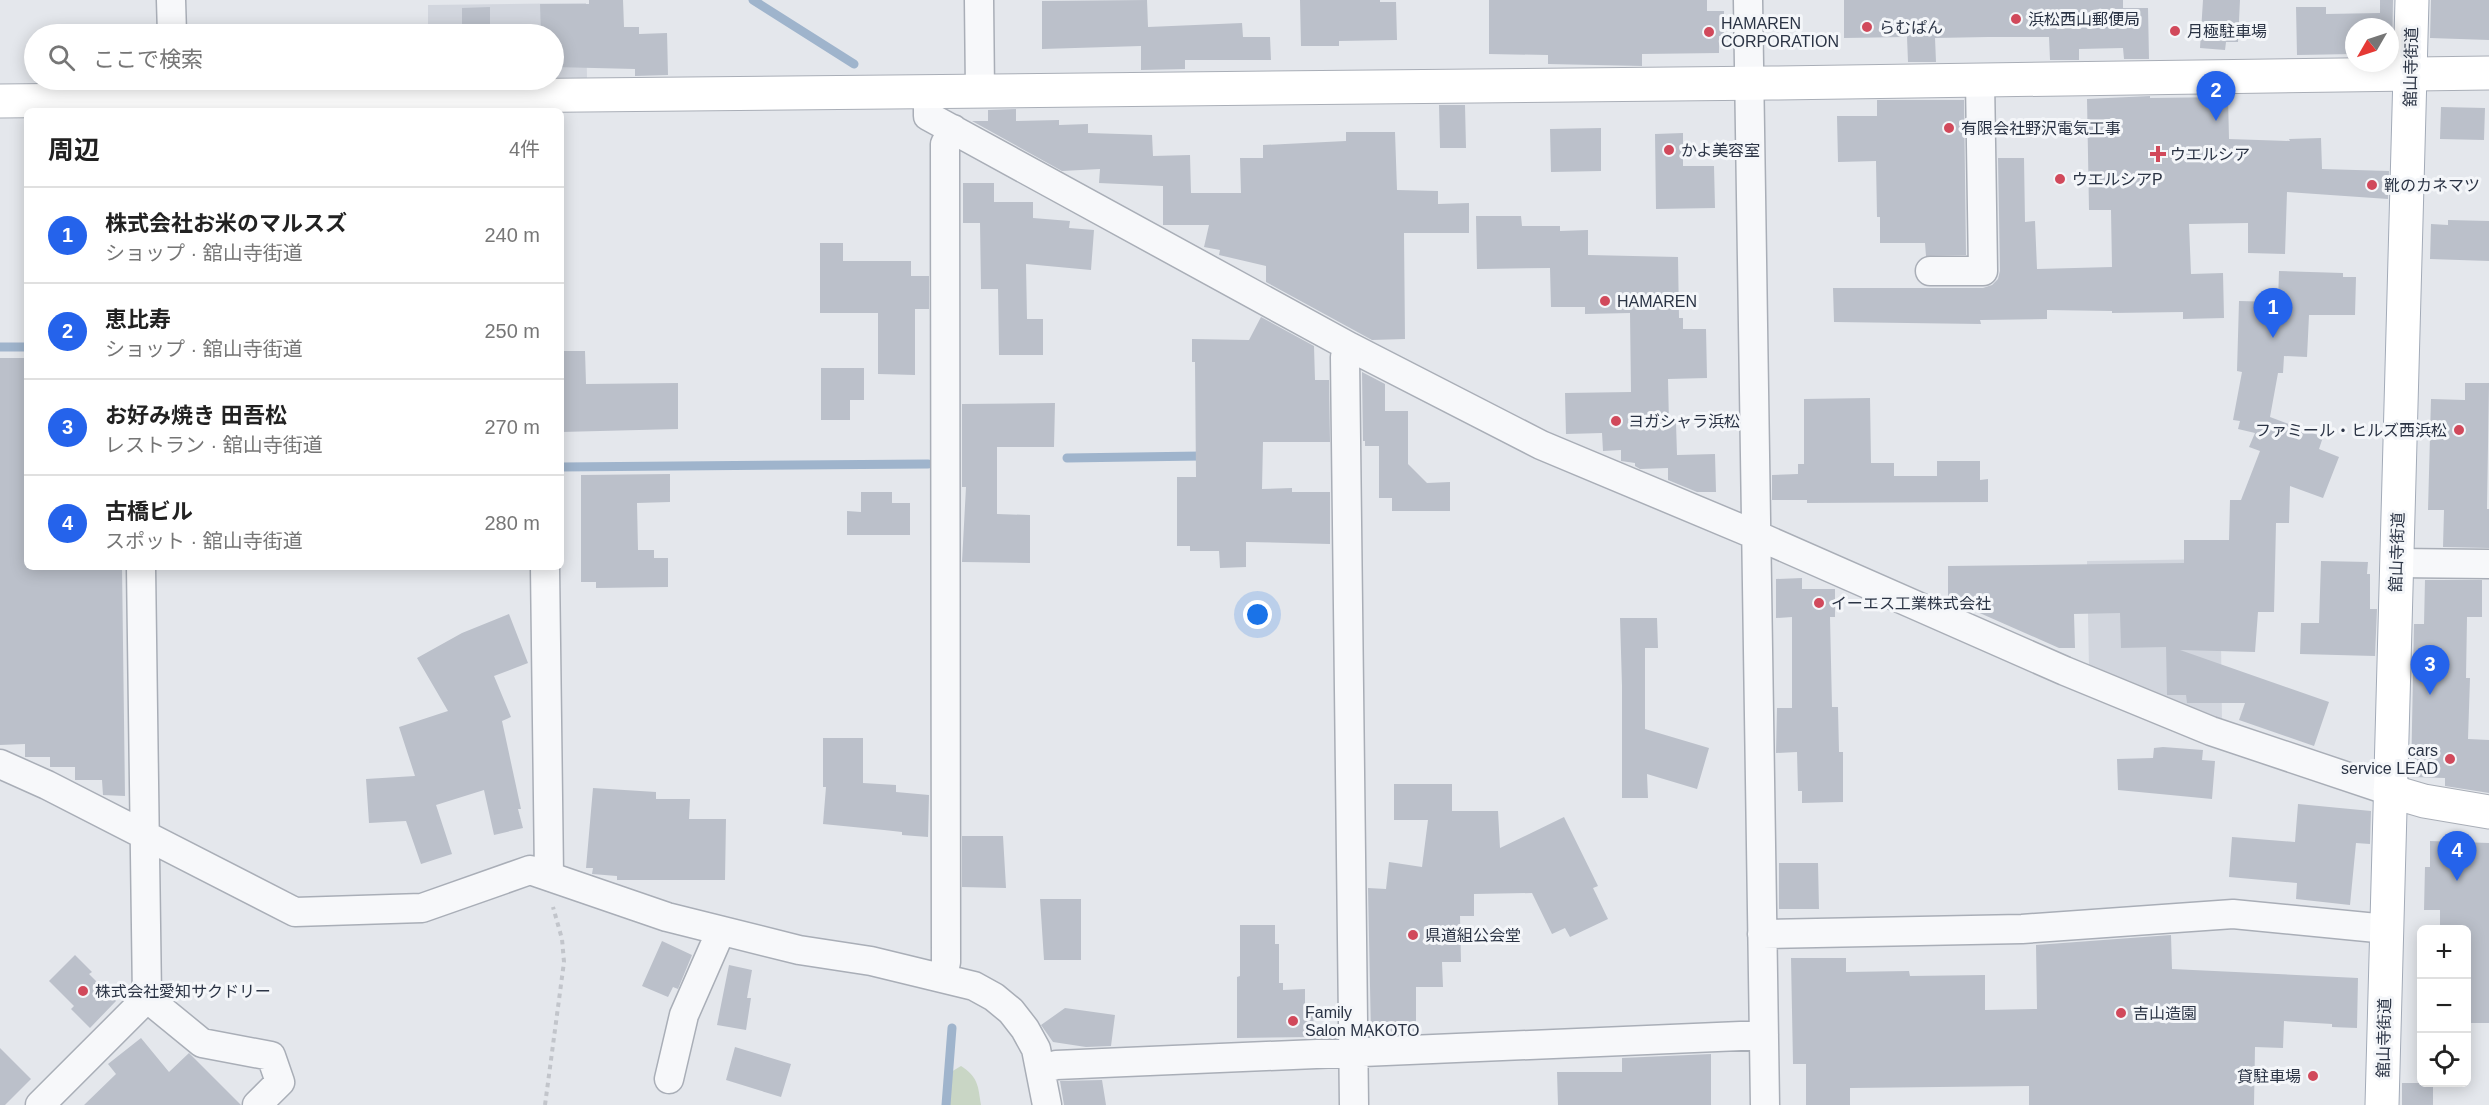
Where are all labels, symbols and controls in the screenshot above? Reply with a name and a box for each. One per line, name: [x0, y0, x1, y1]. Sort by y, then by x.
place label: 浜松西山郵便局: [2028, 11, 2140, 28]
marker: 浜松西山郵便局: [2009, 12, 2023, 26]
place label: HAMAREN CORPORATION: [1721, 15, 1839, 50]
north arrow: [2345, 18, 2399, 72]
place label: らむぱん: [1879, 19, 1943, 36]
marker: らむぱん: [1860, 20, 1874, 34]
place label: 月極駐車場: [2187, 23, 2267, 40]
search box: [24, 24, 564, 90]
marker: 月極駐車場: [2168, 24, 2182, 38]
marker: HAMAREN CORPORATION: [1702, 25, 1716, 39]
street label: 舘山寺街道: [2402, 27, 2420, 107]
icon: search: [45, 41, 78, 74]
text: ここで検索: [93, 47, 203, 72]
pin: 2: [2196, 72, 2236, 121]
place label: 有限会社野沢電気工事: [1961, 120, 2121, 137]
marker: 有限会社野沢電気工事: [1942, 121, 1956, 135]
text: 周辺: [48, 135, 100, 165]
text: 4件: [509, 138, 540, 160]
place label: かよ美容室: [1681, 142, 1760, 159]
marker: かよ美容室: [1662, 143, 1676, 157]
place label: ウエルシア: [2170, 146, 2250, 163]
marker: ウエルシア: [2151, 147, 2165, 161]
place label: ウエルシアP: [2072, 171, 2163, 188]
marker: ウエルシアP: [2053, 172, 2067, 186]
place label: 靴のカネマツ: [2384, 177, 2480, 194]
marker: 靴のカネマツ: [2365, 178, 2379, 192]
text: 株式会社お米のマルスズ: [105, 211, 347, 236]
text: 1: [62, 224, 73, 246]
text: 240 m: [484, 224, 540, 246]
text: ショップ · 舘山寺街道: [105, 242, 303, 264]
pin: 1: [2254, 288, 2292, 338]
place label: HAMAREN: [1617, 293, 1697, 310]
marker: HAMAREN: [1598, 294, 1612, 308]
text: 恵比寿: [105, 307, 171, 332]
text: 2: [62, 320, 73, 342]
text: 250 m: [484, 320, 540, 342]
text: ショップ · 舘山寺街道: [105, 338, 303, 360]
text: お好み焼き 田吾松: [105, 403, 287, 428]
place label: ヨガシャラ浜松: [1628, 413, 1740, 430]
marker: ヨガシャラ浜松: [1609, 414, 1623, 428]
text: 3: [62, 416, 73, 438]
text: 270 m: [484, 416, 540, 438]
place label: ファミール・ヒルズ西浜松: [2255, 422, 2447, 439]
marker: ファミール・ヒルズ西浜松: [2452, 423, 2466, 437]
text: レストラン · 舘山寺街道: [105, 434, 323, 456]
text: 古橋ビル: [105, 499, 193, 524]
text: 4: [62, 512, 73, 534]
text: 280 m: [484, 512, 540, 534]
street label: 舘山寺街道: [2387, 512, 2407, 592]
text: スポット · 舘山寺街道: [105, 530, 303, 552]
place label: イーエス工業株式会社: [1831, 595, 1991, 612]
marker: イーエス工業株式会社: [1812, 596, 1826, 610]
your location: [1243, 600, 1272, 629]
pin: 3: [2410, 646, 2450, 695]
place label: cars service LEAD: [2341, 742, 2438, 777]
marker: cars service LEAD: [2443, 752, 2457, 766]
pin: 4: [2438, 832, 2476, 881]
map controls: [2417, 925, 2471, 1087]
button: +: [2417, 925, 2471, 979]
place label: 県道組公会堂: [1425, 927, 1521, 944]
marker: 県道組公会堂: [1406, 928, 1420, 942]
button: −: [2417, 979, 2471, 1033]
place label: 株式会社愛知サクドリー: [95, 983, 271, 1000]
marker: 株式会社愛知サクドリー: [76, 984, 90, 998]
street label: 舘山寺街道: [2375, 998, 2393, 1078]
place label: Family Salon MAKOTO: [1305, 1004, 1419, 1039]
place label: 吉山造園: [2133, 1005, 2197, 1022]
marker: 吉山造園: [2114, 1006, 2128, 1020]
marker: Family Salon MAKOTO: [1286, 1014, 1300, 1028]
button: locate: [2417, 1033, 2471, 1087]
place label: 貸駐車場: [2237, 1068, 2301, 1085]
marker: 貸駐車場: [2306, 1069, 2320, 1083]

